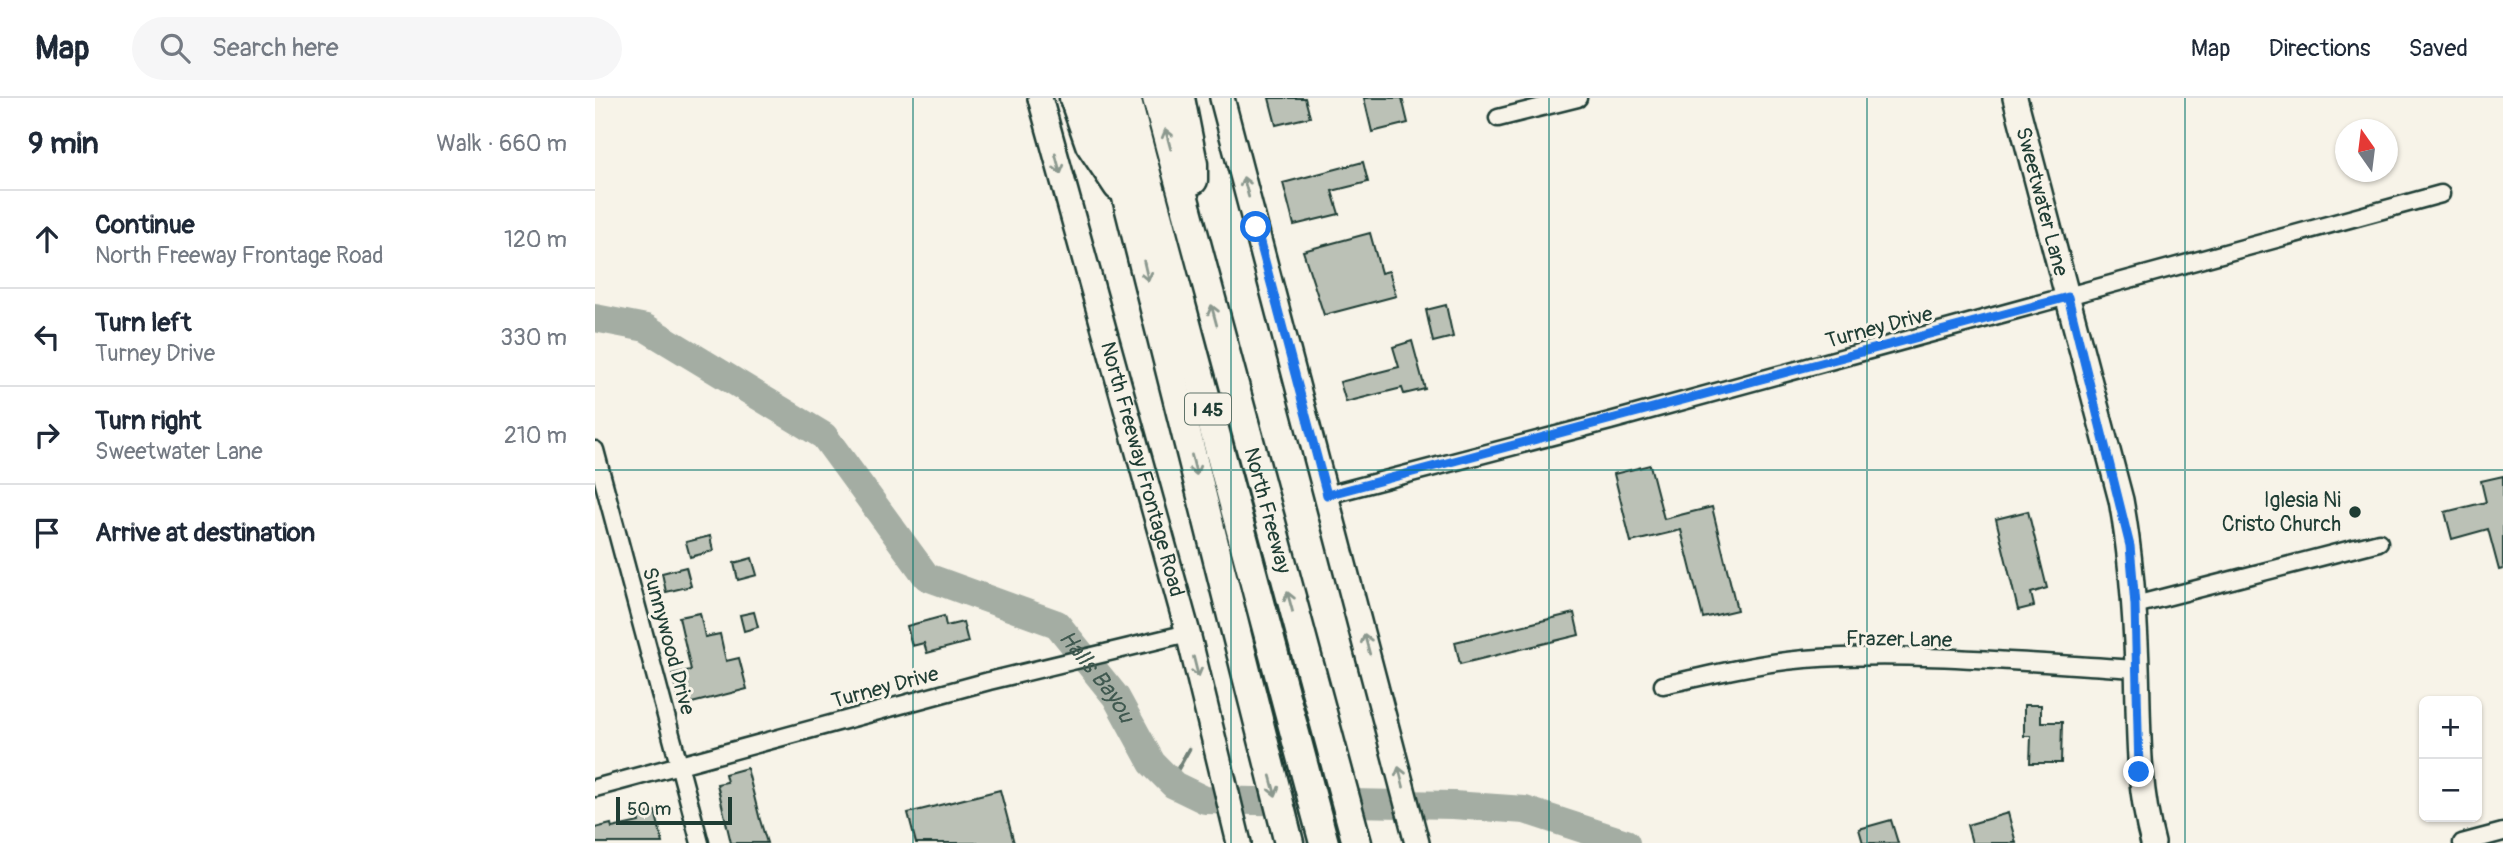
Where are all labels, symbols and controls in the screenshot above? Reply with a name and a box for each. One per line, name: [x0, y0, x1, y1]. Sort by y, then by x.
search box: [132, 17, 622, 80]
text: Map: [35, 28, 90, 69]
icon: search: [156, 29, 194, 67]
text: Search here: [212, 32, 339, 64]
text: Map: [2191, 34, 2231, 63]
text: Directions: [2269, 34, 2370, 63]
text: Saved: [2408, 34, 2468, 63]
north arrow: [2335, 119, 2398, 182]
street label: Sweetwater Lane: [2009, 124, 2075, 280]
text: 9 min: [28, 125, 99, 162]
text: Walk · 660 m: [436, 129, 567, 158]
one-way arrow: [1161, 129, 1174, 151]
one-way arrow: [1052, 153, 1065, 175]
one-way arrow: [1239, 177, 1252, 199]
text: Continue: [95, 209, 195, 241]
route start: [1240, 211, 1271, 242]
icon: ahead: [28, 220, 66, 258]
text: 120 m: [504, 225, 567, 254]
text: North Freeway Frontage Road: [95, 241, 383, 270]
one-way arrow: [1140, 259, 1153, 281]
street label: Turney Drive: [1823, 300, 1936, 355]
one-way arrow: [1207, 304, 1220, 326]
text: Turn left: [95, 307, 191, 339]
icon: left: [28, 318, 66, 356]
text: 330 m: [500, 323, 567, 352]
text: Turney Drive: [95, 339, 215, 368]
street label: North Freeway Frontage Road: [1094, 339, 1190, 600]
road number: I 45: [1185, 394, 1231, 424]
text: Turn right: [95, 405, 201, 437]
icon: right: [28, 416, 66, 454]
text: 210 m: [504, 421, 567, 450]
text: Sweetwater Lane: [95, 437, 263, 466]
street label: North Freeway: [1237, 445, 1297, 576]
one-way arrow: [1188, 453, 1201, 476]
place label: Iglesia Ni Cristo Church: [2222, 487, 2341, 538]
marker: Iglesia Ni Cristo Church: [2347, 504, 2363, 520]
icon: arrive: [28, 514, 66, 552]
text: Arrive at destination: [95, 517, 315, 549]
street label: Sunnywood Drive: [636, 564, 701, 718]
one-way arrow: [1283, 591, 1296, 614]
water label: Halls Bayou: [1053, 624, 1142, 729]
street label: Frazer Lane: [1846, 625, 1953, 654]
one-way arrow: [1359, 633, 1372, 655]
one-way arrow: [1190, 655, 1203, 678]
street label: Turney Drive: [829, 660, 942, 715]
map controls: [2419, 696, 2482, 822]
button: +: [2419, 696, 2482, 759]
route end: [2123, 756, 2154, 787]
button: −: [2419, 759, 2482, 822]
one-way arrow: [1394, 766, 1407, 789]
one-way arrow: [1267, 775, 1280, 797]
scale bar: [616, 794, 731, 826]
text: 50 m: [627, 797, 671, 821]

